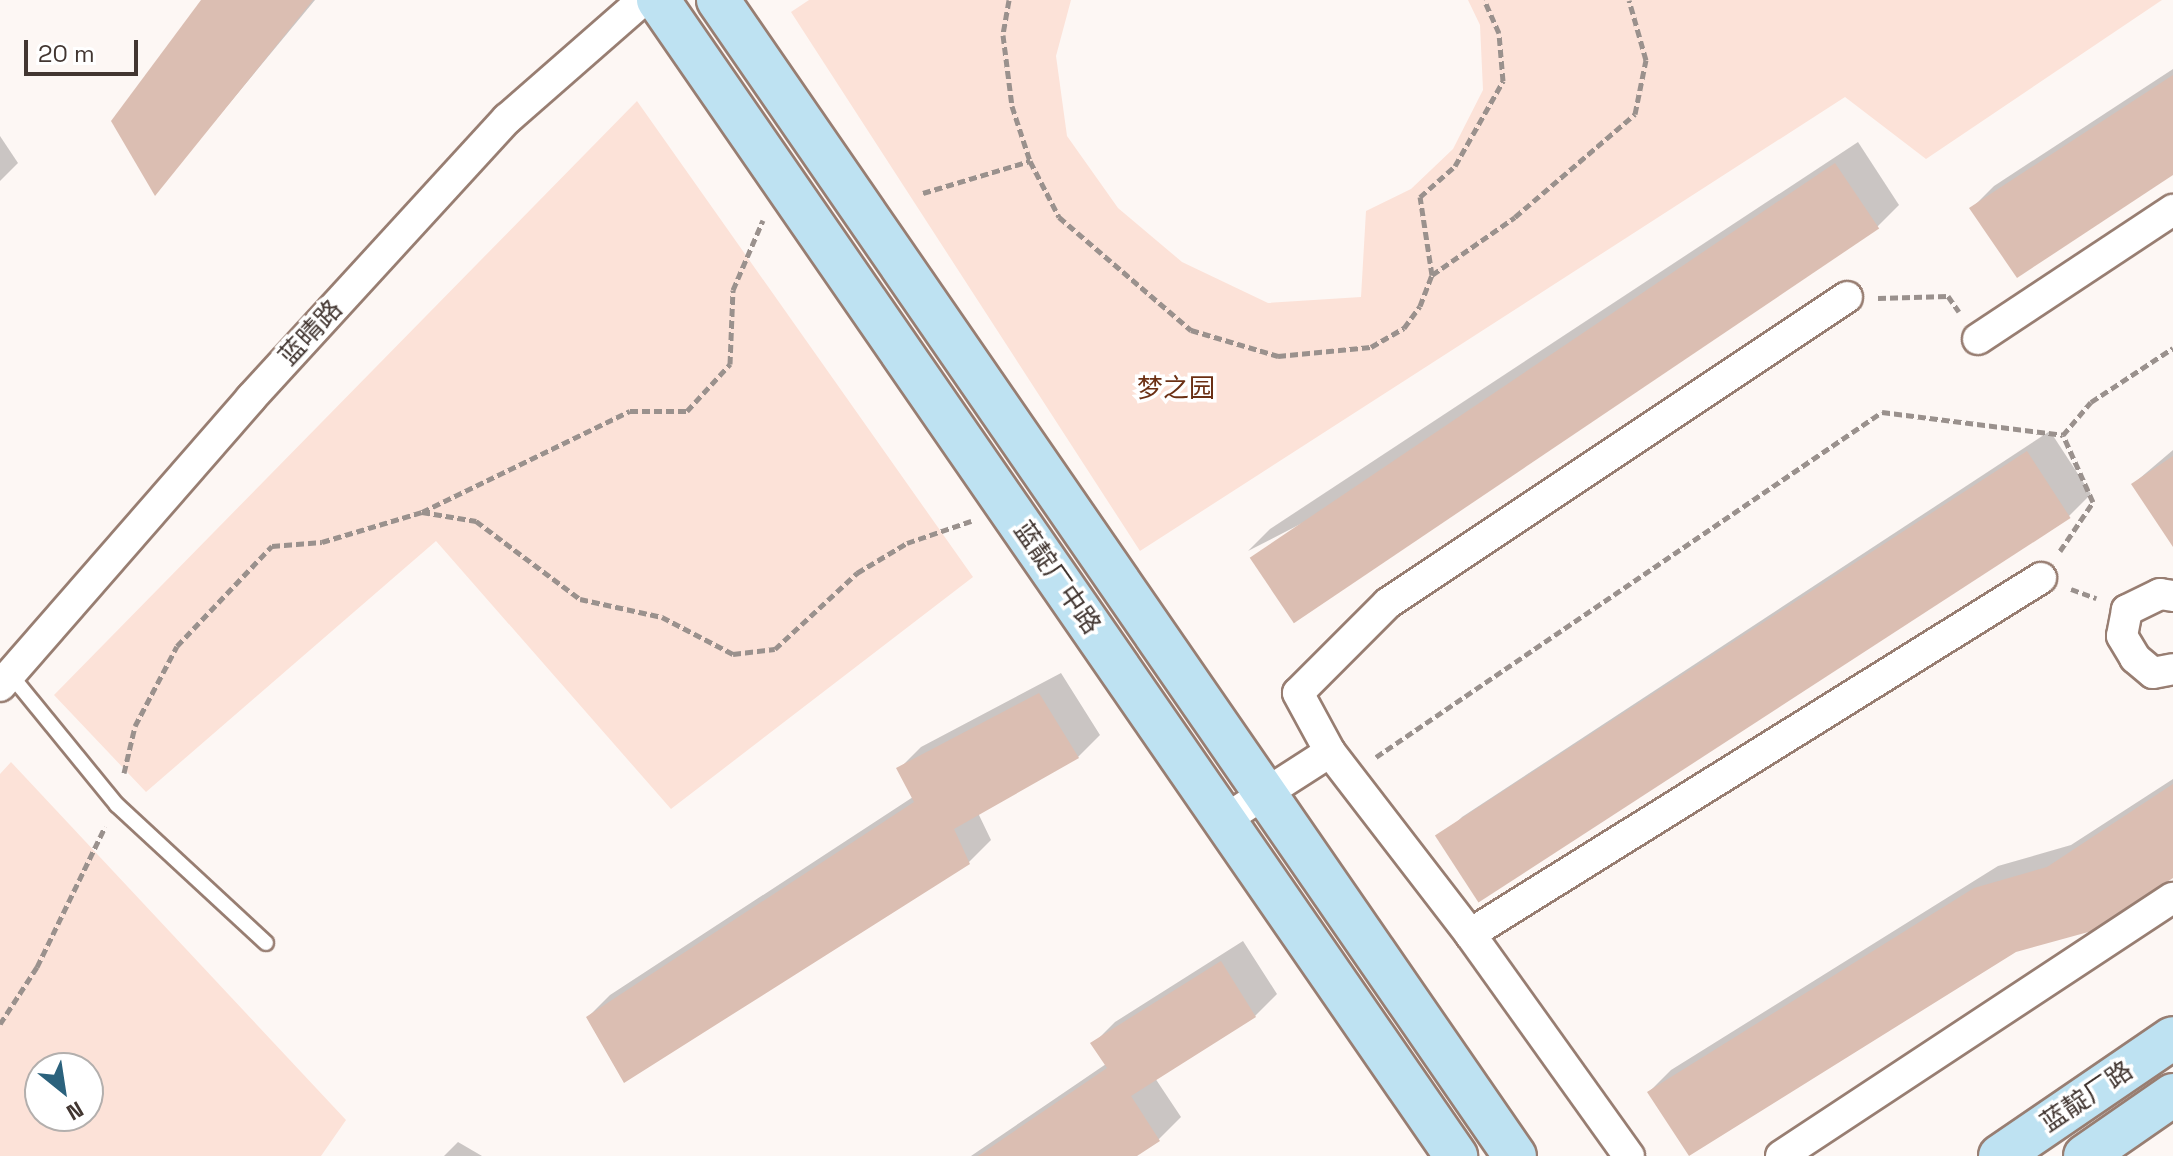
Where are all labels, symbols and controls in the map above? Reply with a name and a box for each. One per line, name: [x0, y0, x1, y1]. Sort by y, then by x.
scale bar: [28, 24, 142, 74]
text: 20 m: [38, 38, 95, 69]
street label: 蓝晴路: [273, 294, 349, 372]
park label: 梦之园: [1137, 373, 1215, 405]
street label: 蓝靛厂中路: [1007, 516, 1107, 640]
north arrow: [24, 1052, 104, 1132]
street label: 蓝靛厂路: [2035, 1055, 2139, 1139]
text: N: [62, 1095, 88, 1127]

